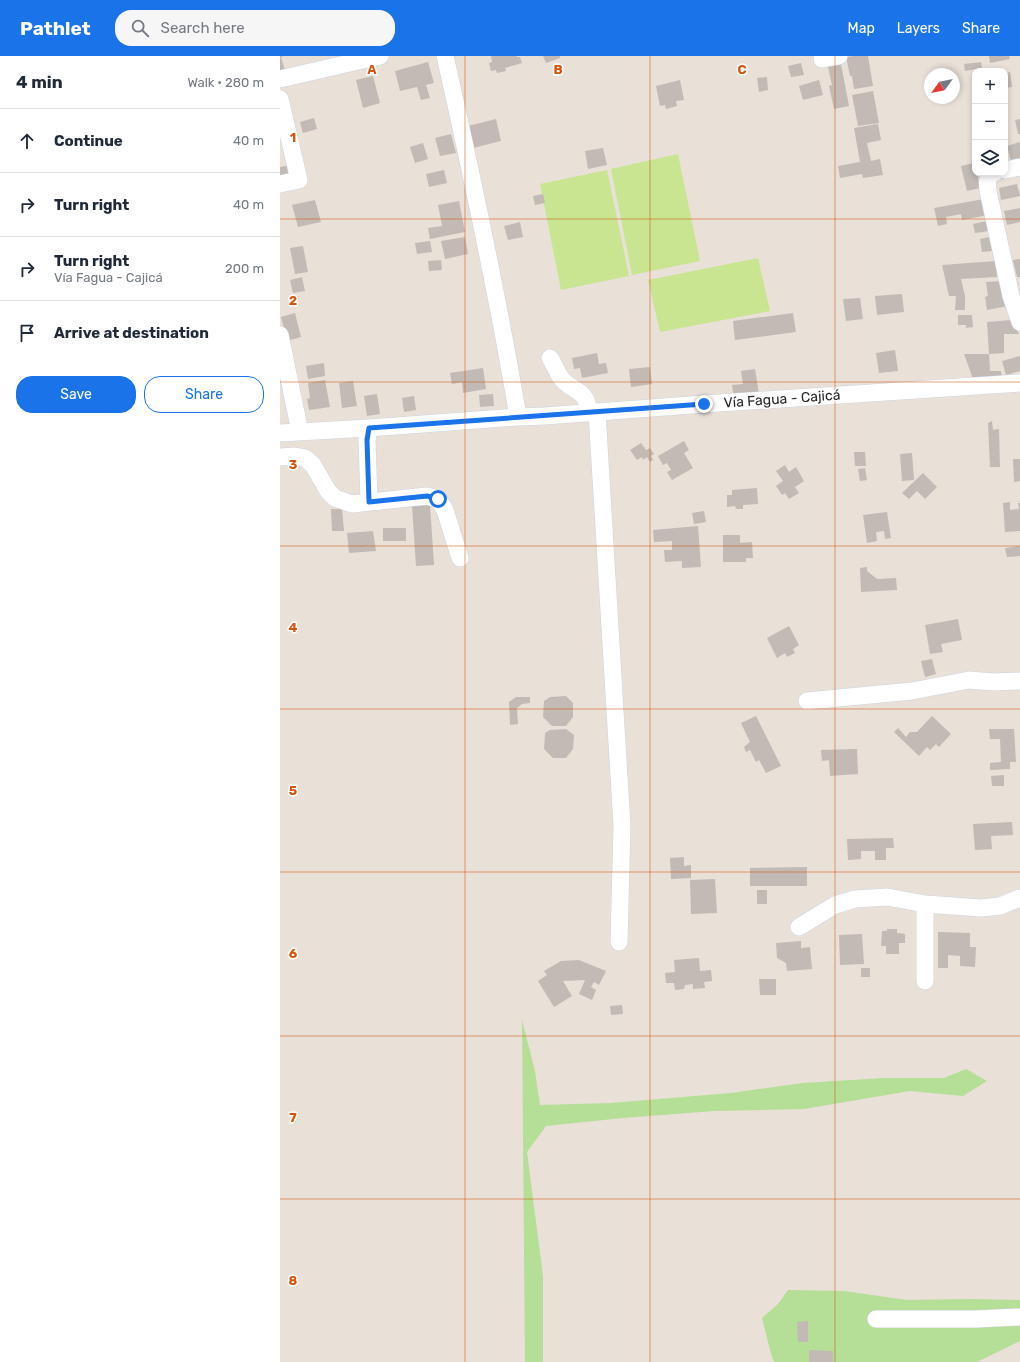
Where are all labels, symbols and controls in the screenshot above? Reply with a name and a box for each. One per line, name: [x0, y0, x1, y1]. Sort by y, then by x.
search box: [115, 10, 395, 46]
text: Pathlet: [20, 17, 91, 40]
icon: search: [129, 17, 151, 39]
text: Search here: [161, 19, 245, 37]
text: Map: [848, 20, 875, 37]
text: Layers: [897, 20, 940, 37]
text: Share: [962, 20, 1000, 37]
text: A: [367, 62, 377, 77]
text: B: [553, 62, 563, 77]
text: C: [737, 62, 747, 77]
north arrow: [924, 68, 960, 104]
map controls: [972, 68, 1008, 176]
button: +: [972, 68, 1008, 104]
text: 4 min: [16, 72, 63, 92]
text: Walk · 280 m: [187, 75, 264, 90]
button: −: [972, 104, 1008, 140]
icon: ahead: [16, 130, 38, 152]
text: 1: [290, 130, 296, 145]
text: Continue: [54, 132, 123, 150]
text: 40 m: [233, 133, 264, 148]
button: layers: [972, 140, 1008, 176]
icon: right: [16, 194, 38, 216]
text: Turn right: [54, 196, 129, 214]
text: 40 m: [233, 197, 264, 212]
text: Turn right: [54, 252, 129, 270]
icon: right: [16, 258, 38, 280]
text: 200 m: [225, 261, 264, 276]
text: Vía Fagua - Cajicá: [54, 270, 163, 285]
text: 2: [289, 293, 297, 308]
icon: arrive: [16, 322, 38, 344]
text: Arrive at destination: [54, 324, 209, 342]
button: Save: [16, 376, 136, 413]
button: Share: [144, 376, 264, 413]
street label: Vía Fagua - Cajicá: [723, 386, 841, 412]
route end: [695, 395, 713, 413]
text: 3: [289, 457, 298, 472]
route start: [429, 490, 447, 508]
text: 4: [289, 620, 298, 635]
text: 5: [289, 783, 297, 798]
text: 6: [289, 946, 298, 961]
text: 7: [289, 1110, 297, 1125]
text: 8: [289, 1273, 298, 1288]

